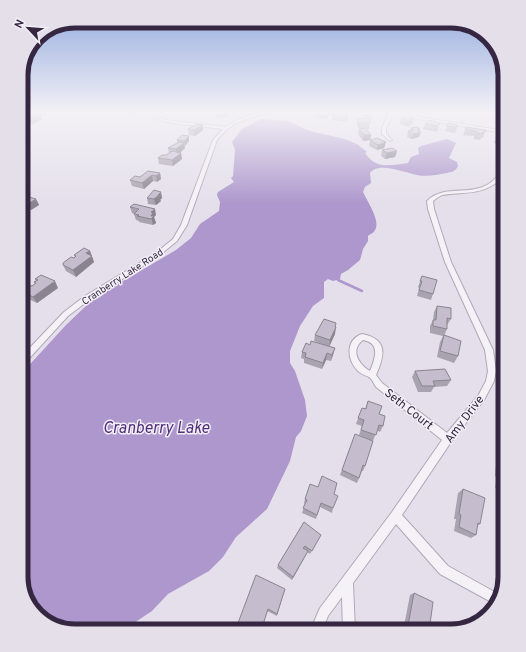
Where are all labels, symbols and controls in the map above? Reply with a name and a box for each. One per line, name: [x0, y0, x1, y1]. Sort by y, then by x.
north arrow: [8, 8, 48, 48]
text: N: [12, 17, 28, 31]
street label: Cranberry Lake Road: [80, 246, 166, 308]
street label: Seth Court: [381, 386, 436, 434]
street label: Amy Drive: [442, 392, 488, 447]
water label: Cranberry Lake: [103, 419, 210, 439]

